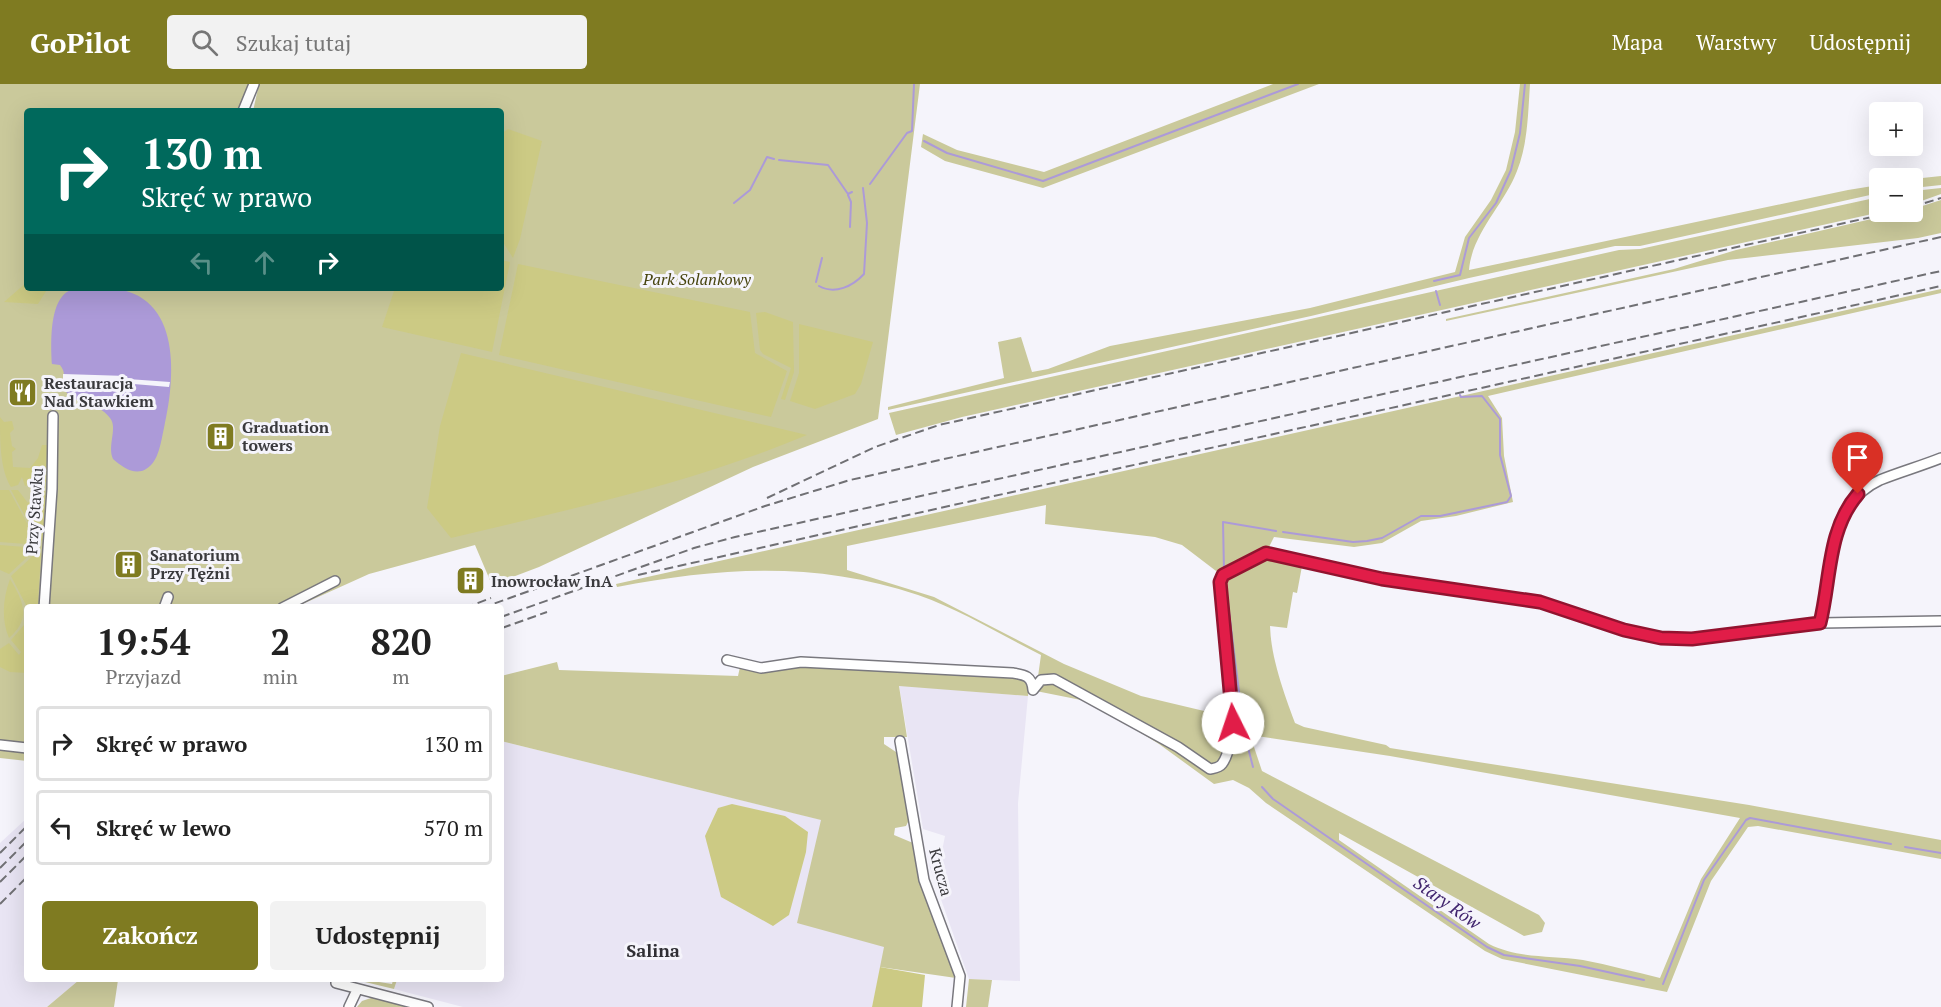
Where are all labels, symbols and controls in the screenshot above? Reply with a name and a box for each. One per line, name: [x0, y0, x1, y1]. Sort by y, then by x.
search box: [167, 15, 587, 69]
text: GoPilot: [30, 24, 131, 61]
icon: search: [188, 26, 221, 59]
text: Szukaj tutaj: [236, 28, 351, 57]
text: Mapa: [1612, 28, 1663, 56]
text: Warstwy: [1696, 28, 1776, 56]
text: Udostępnij: [1809, 28, 1911, 56]
map controls: [1869, 102, 1923, 222]
button: +: [1869, 102, 1923, 156]
text: 130 m: [141, 125, 262, 181]
icon: right: [42, 132, 120, 210]
button: −: [1869, 168, 1923, 222]
text: Skręć w prawo: [141, 179, 312, 215]
icon: left: [185, 246, 218, 279]
icon: ahead: [248, 246, 281, 279]
icon: right: [311, 246, 344, 279]
park label: Park Solankowy: [642, 268, 752, 290]
place label: Restauracja Nad Stawkiem: [44, 372, 154, 412]
restaurant icon: Restauracja Nad Stawkiem: [7, 376, 39, 408]
place label: Graduation towers: [242, 416, 330, 456]
building icon: Graduation towers: [205, 420, 237, 452]
pin: [1832, 432, 1883, 494]
icon: arrive: [1841, 441, 1874, 474]
street label: Przy Stawku: [20, 467, 48, 555]
place label: Sanatorium Przy Tężni: [150, 544, 240, 584]
building icon: Sanatorium Przy Tężni: [113, 548, 145, 580]
building icon: Inowrocław InA: [454, 565, 486, 597]
place label: Inowrocław InA: [491, 570, 613, 592]
text: 19:54: [97, 618, 190, 665]
text: 2: [270, 618, 291, 665]
text: 820: [370, 618, 431, 665]
text: Przyjazd: [105, 663, 181, 690]
text: min: [263, 663, 298, 690]
text: m: [392, 663, 410, 690]
position arrow: [1201, 691, 1265, 755]
icon: right: [45, 727, 78, 760]
text: Skręć w prawo: [96, 729, 247, 758]
text: 130 m: [423, 729, 483, 758]
icon: left: [45, 811, 78, 844]
text: Skręć w lewo: [96, 813, 231, 842]
text: 570 m: [423, 813, 483, 842]
street label: Krucza: [924, 846, 958, 898]
water label: Stary Rów: [1409, 870, 1487, 935]
button: Zakończ: [42, 901, 258, 970]
button: Udostępnij: [270, 901, 486, 970]
district label: Salina: [626, 938, 680, 962]

